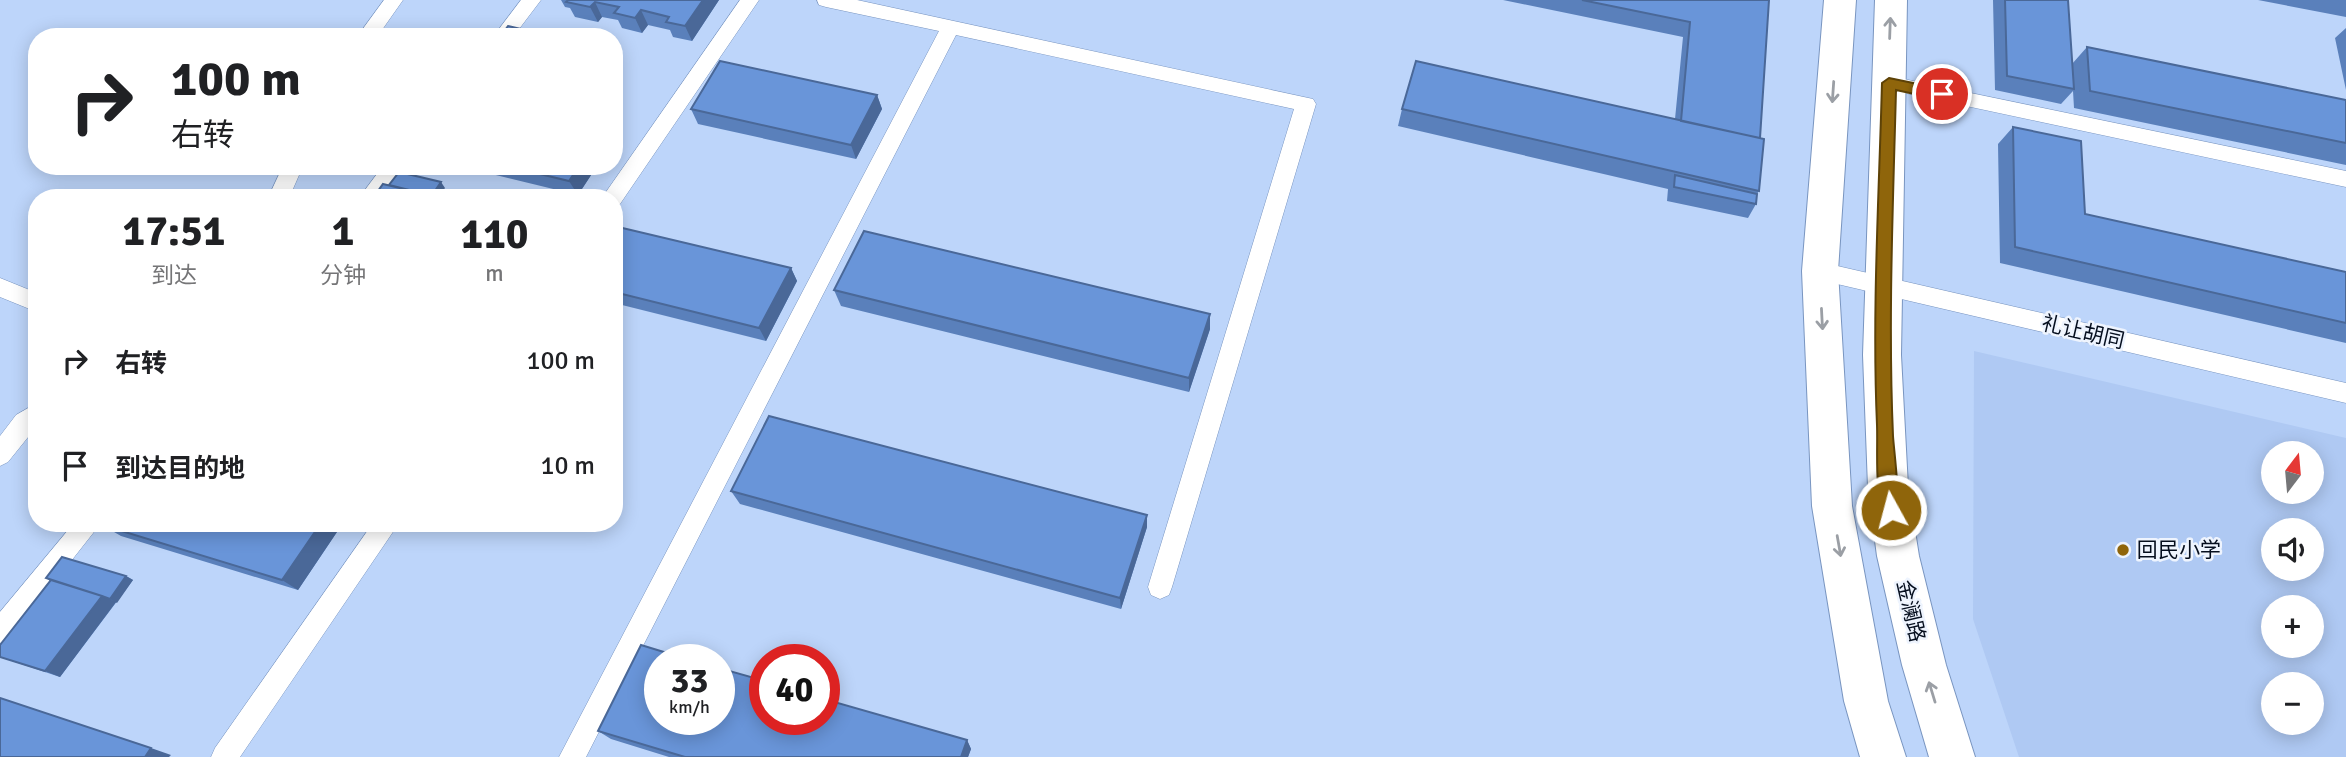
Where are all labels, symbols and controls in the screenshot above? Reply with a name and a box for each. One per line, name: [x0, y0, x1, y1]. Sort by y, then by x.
one-way arrow: [1884, 17, 1897, 40]
text: 100 m: [171, 49, 301, 109]
icon: right: [56, 56, 147, 147]
pin: [1912, 64, 1972, 124]
icon: arrive: [1923, 75, 1961, 113]
one-way arrow: [1826, 81, 1839, 103]
text: 右转: [171, 116, 235, 155]
text: 17:51: [122, 206, 226, 257]
text: 1: [332, 206, 354, 257]
text: 110: [460, 209, 529, 260]
text: m: [485, 259, 504, 288]
text: 到达: [151, 261, 197, 290]
text: 分钟: [320, 261, 366, 290]
one-way arrow: [1816, 308, 1829, 331]
street label: 礼让胡同: [2039, 310, 2127, 354]
icon: right: [56, 342, 94, 380]
text: 100 m: [526, 345, 595, 377]
text: 右转: [115, 348, 167, 380]
north arrow: [2261, 441, 2324, 504]
map controls: [2261, 441, 2324, 735]
icon: arrive: [56, 447, 94, 485]
text: 10 m: [540, 450, 595, 482]
text: 到达目的地: [115, 453, 245, 485]
position arrow: [1854, 473, 1928, 547]
button: sound: [2261, 518, 2324, 581]
one-way arrow: [1833, 534, 1846, 557]
place label: 回民小学: [2137, 537, 2221, 563]
marker: 回民小学: [2115, 542, 2131, 558]
street label: 金澜路: [1891, 577, 1931, 645]
button: +: [2261, 595, 2324, 658]
speed limit sign: 40: [749, 644, 840, 735]
text: 33: [671, 659, 708, 702]
button: −: [2261, 672, 2324, 735]
one-way arrow: [1925, 681, 1938, 703]
text: km/h: [669, 696, 710, 718]

